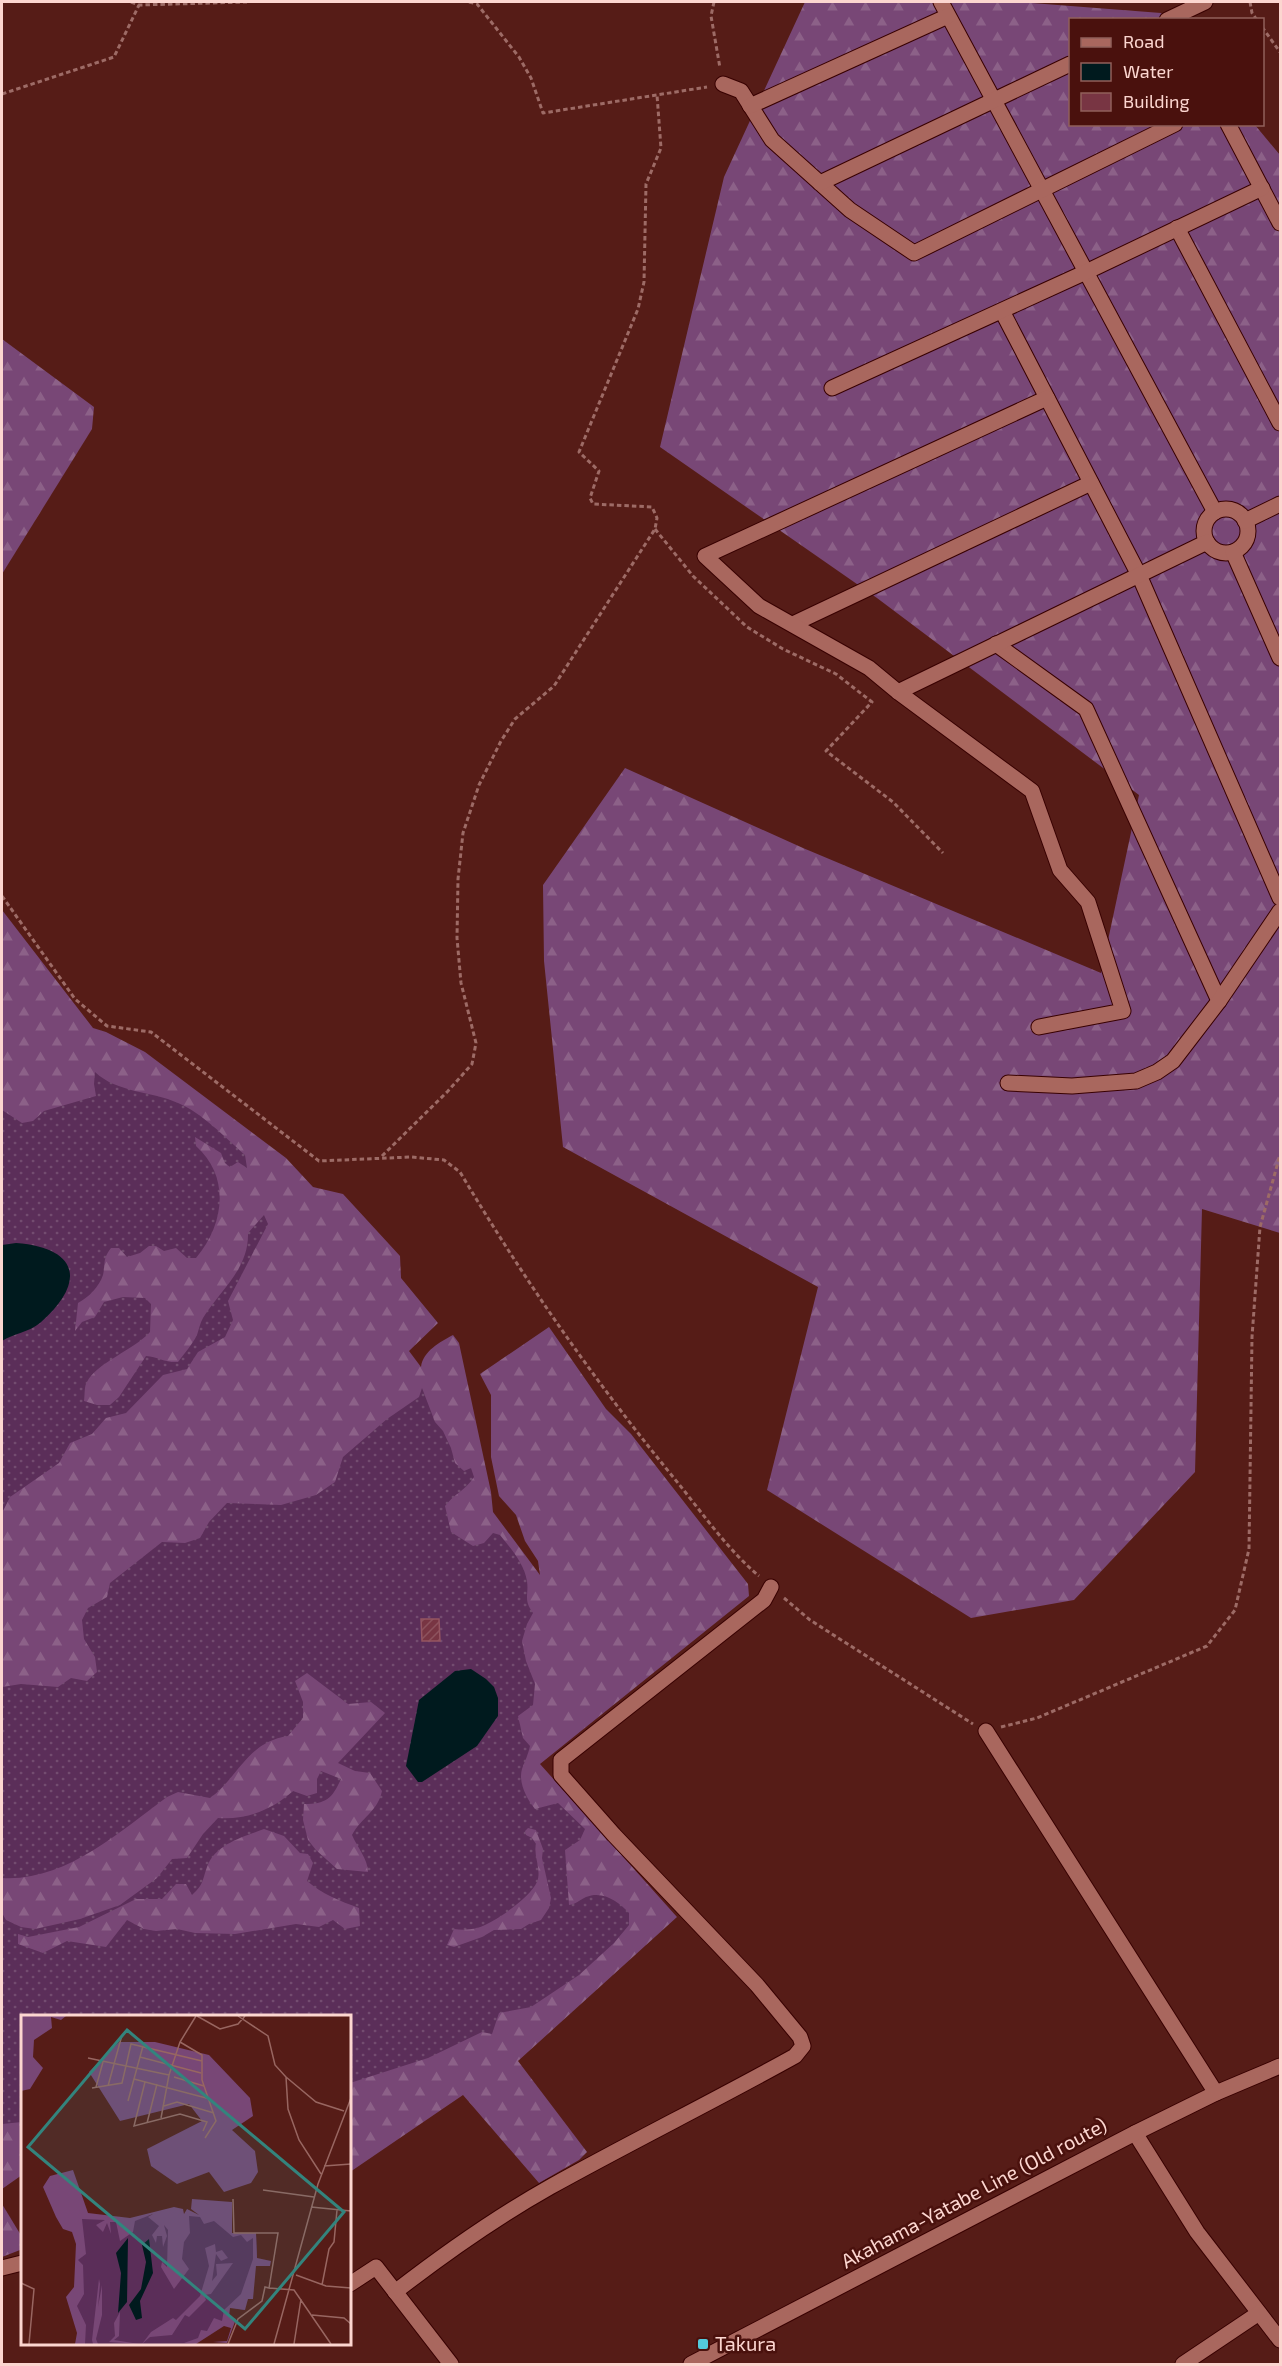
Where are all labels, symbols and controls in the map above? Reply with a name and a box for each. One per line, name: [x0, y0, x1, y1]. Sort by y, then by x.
legend: [1069, 18, 1264, 126]
text: Road: [1123, 30, 1164, 52]
text: Water: [1123, 60, 1173, 82]
text: Building: [1123, 90, 1190, 112]
inset map: [21, 2015, 351, 2345]
street label: Akahama-Yatabe Line (Old route): [836, 2112, 1111, 2273]
place label: Takura: [715, 2331, 776, 2355]
marker: Takura: [696, 2337, 710, 2351]

